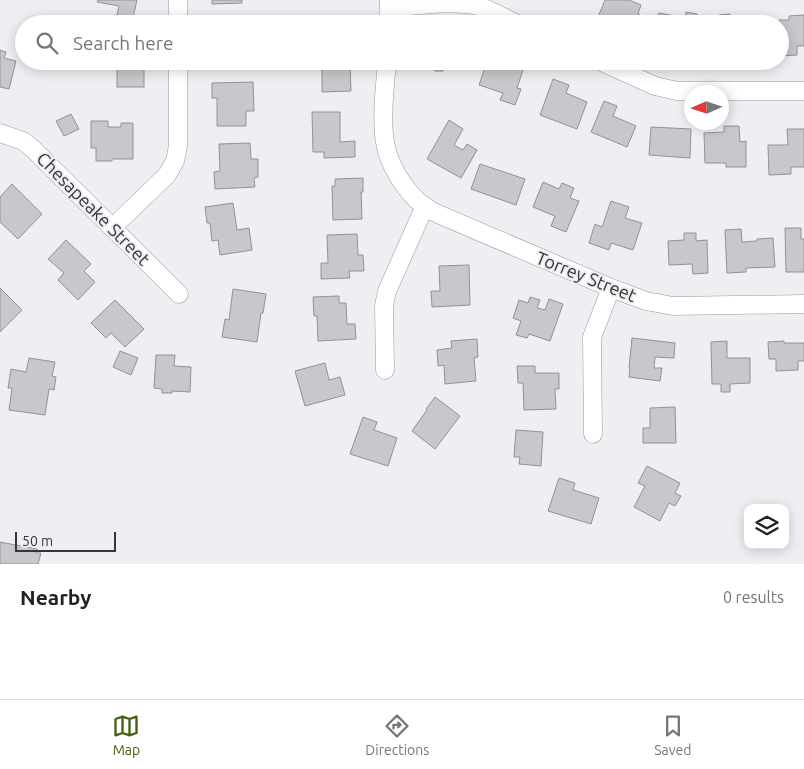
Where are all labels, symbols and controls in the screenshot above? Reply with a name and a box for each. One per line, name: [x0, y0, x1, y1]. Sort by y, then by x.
search box: [15, 15, 789, 70]
icon: search: [33, 29, 61, 57]
text: Search here: [73, 32, 173, 54]
north arrow: [684, 85, 729, 130]
street label: Chesapeake Street: [33, 148, 154, 269]
street label: Torrey Street: [533, 247, 639, 305]
map controls: [744, 504, 789, 549]
button: layers: [744, 504, 789, 549]
scale bar: [15, 529, 116, 552]
text: 50 m: [22, 533, 53, 549]
text: Nearby: [20, 585, 91, 609]
text: 0 results: [723, 588, 784, 606]
tab: Map: [112, 712, 140, 758]
tab: Directions: [365, 712, 429, 758]
tab: Saved: [654, 712, 692, 758]

